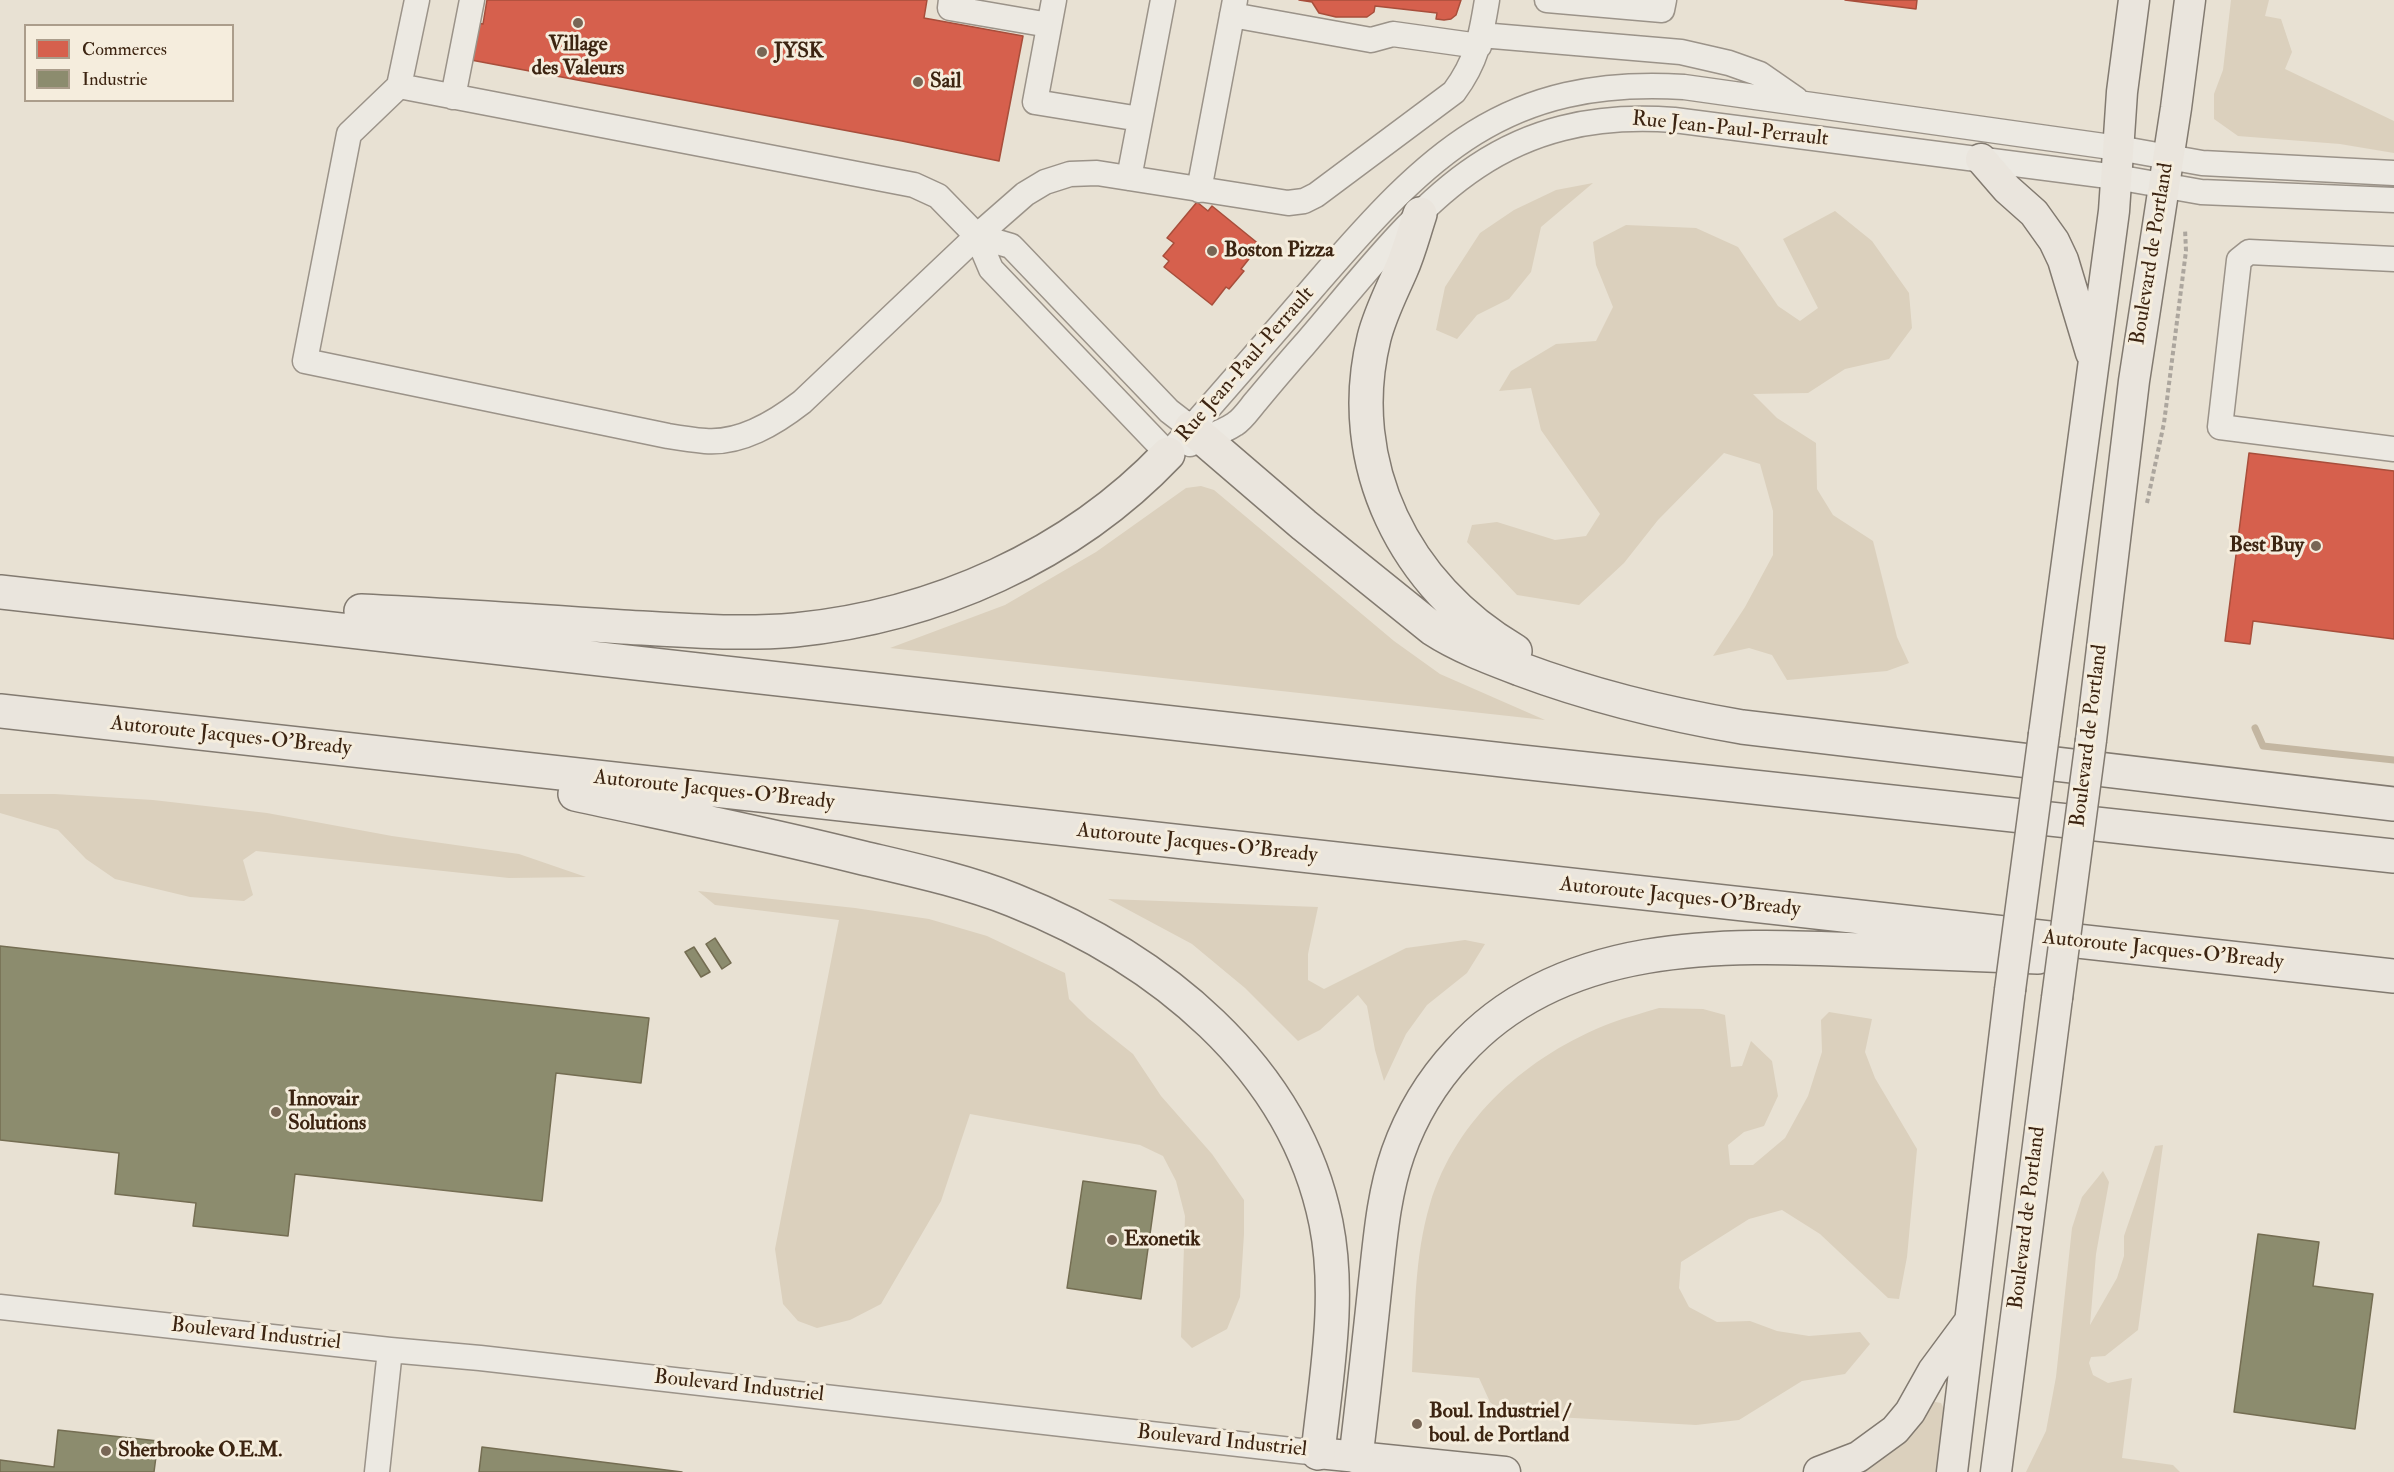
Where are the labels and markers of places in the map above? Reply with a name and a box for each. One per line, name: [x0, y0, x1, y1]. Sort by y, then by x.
marker: Village des Valeurs: [571, 16, 585, 30]
place label: Village des Valeurs: [532, 32, 624, 82]
place label: JYSK: [774, 39, 824, 65]
marker: JYSK: [755, 45, 769, 59]
place label: Sail: [930, 69, 961, 95]
marker: Sail: [911, 75, 925, 89]
place label: Boston Pizza: [1224, 238, 1334, 264]
marker: Boston Pizza: [1205, 244, 1219, 258]
place label: Best Buy: [2229, 533, 2304, 559]
marker: Best Buy: [2309, 539, 2323, 553]
place label: Innovair Solutions: [288, 1087, 366, 1137]
marker: Innovair Solutions: [269, 1105, 283, 1119]
place label: Exonetik: [1124, 1227, 1200, 1253]
marker: Exonetik: [1105, 1233, 1119, 1247]
place label: Boul. Industriel / boul. de Portland: [1429, 1399, 1569, 1449]
marker: Boul. Industriel / boul. de Portland: [1410, 1417, 1424, 1431]
place label: Sherbrooke O.E.M.: [118, 1438, 282, 1464]
marker: Sherbrooke O.E.M.: [99, 1444, 113, 1458]

